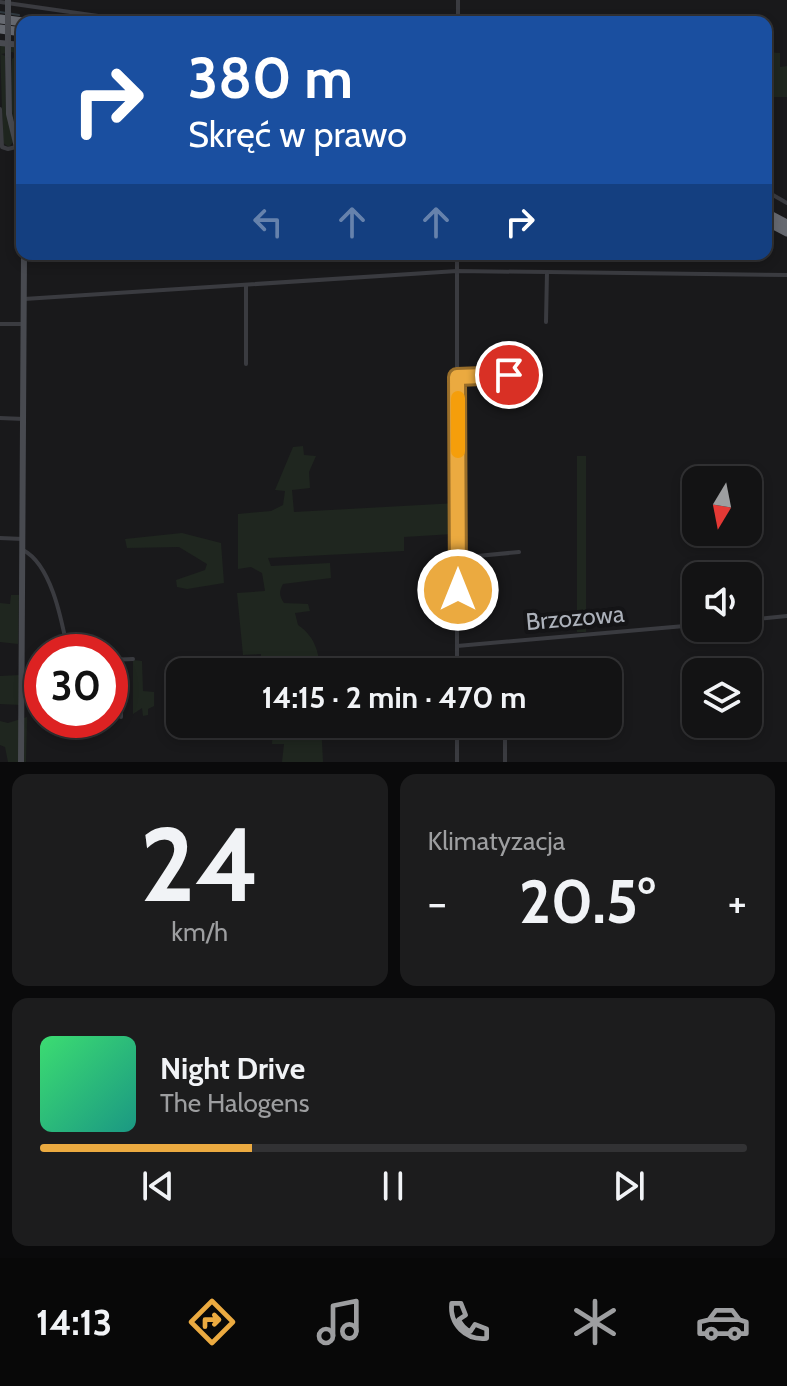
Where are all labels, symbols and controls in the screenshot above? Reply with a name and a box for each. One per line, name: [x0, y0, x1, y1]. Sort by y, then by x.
text: 380 m: [188, 44, 353, 112]
icon: right: [56, 48, 160, 152]
text: Skręć w prawo: [188, 112, 407, 156]
icon: left: [246, 200, 290, 244]
icon: ahead: [330, 200, 374, 244]
icon: ahead: [414, 200, 458, 244]
icon: right: [498, 200, 542, 244]
pin: [475, 341, 543, 409]
icon: arrive: [487, 353, 531, 397]
north arrow: [682, 466, 762, 546]
map controls: [682, 466, 762, 738]
position arrow: [416, 548, 500, 632]
button: sound: [682, 562, 762, 642]
street label: Brzozowa: [525, 599, 626, 636]
speed limit sign: 30: [24, 634, 128, 738]
button: layers: [682, 658, 762, 738]
text: 14:15 · 2 min · 470 m: [262, 679, 526, 716]
text: 24: [140, 801, 260, 927]
text: Klimatyzacja: [428, 825, 565, 857]
text: 20.5°: [519, 865, 655, 938]
text: −: [428, 876, 447, 929]
text: +: [728, 876, 747, 929]
text: km/h: [171, 916, 228, 948]
text: Night Drive: [160, 1050, 305, 1087]
text: The Halogens: [160, 1087, 309, 1119]
icon: previous: [136, 1164, 180, 1208]
icon: pause: [371, 1164, 415, 1208]
icon: next: [607, 1164, 651, 1208]
icon: directions: [184, 1294, 240, 1350]
icon: music: [312, 1294, 368, 1350]
icon: phone: [440, 1294, 496, 1350]
icon: climate: [567, 1294, 623, 1350]
icon: car: [695, 1294, 751, 1350]
text: 14:13: [36, 1300, 112, 1344]

